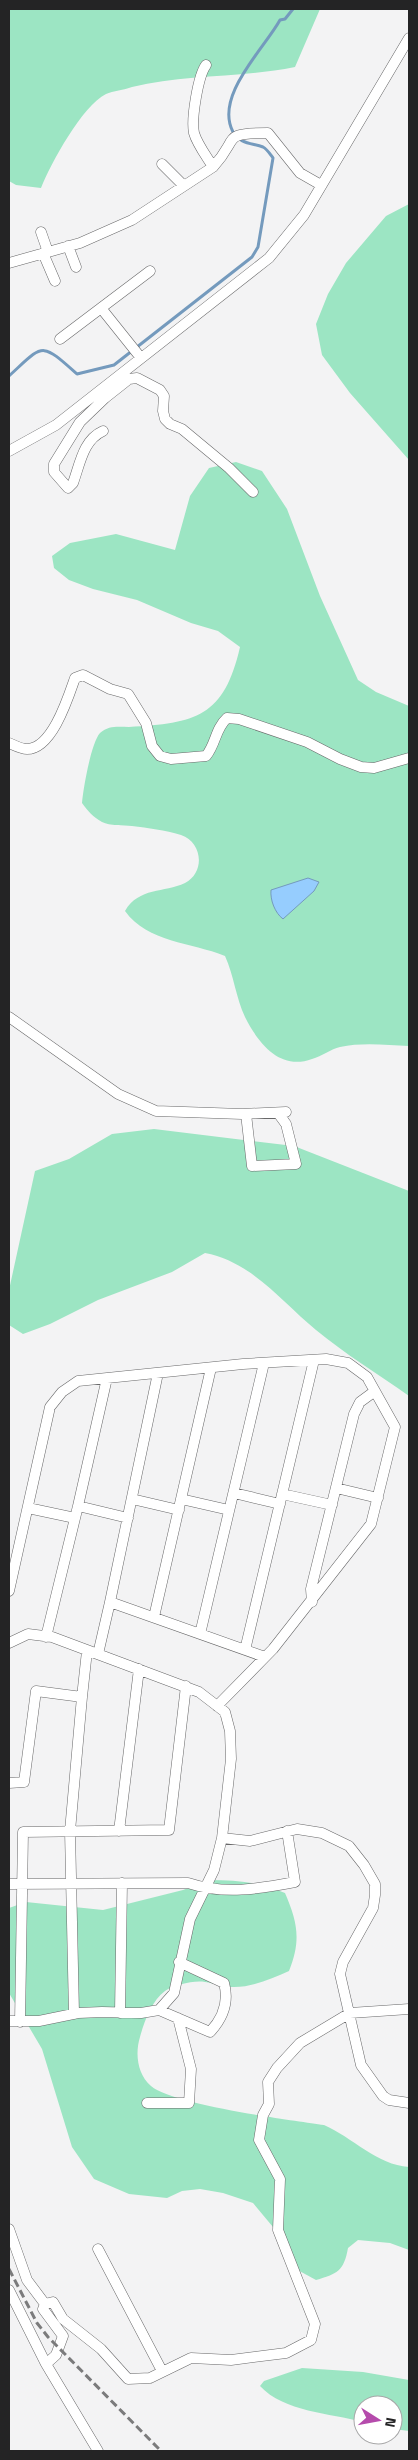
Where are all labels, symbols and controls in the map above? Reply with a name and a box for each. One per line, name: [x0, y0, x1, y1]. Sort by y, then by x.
north arrow: [353, 2395, 403, 2445]
text: N: [380, 2416, 402, 2429]

